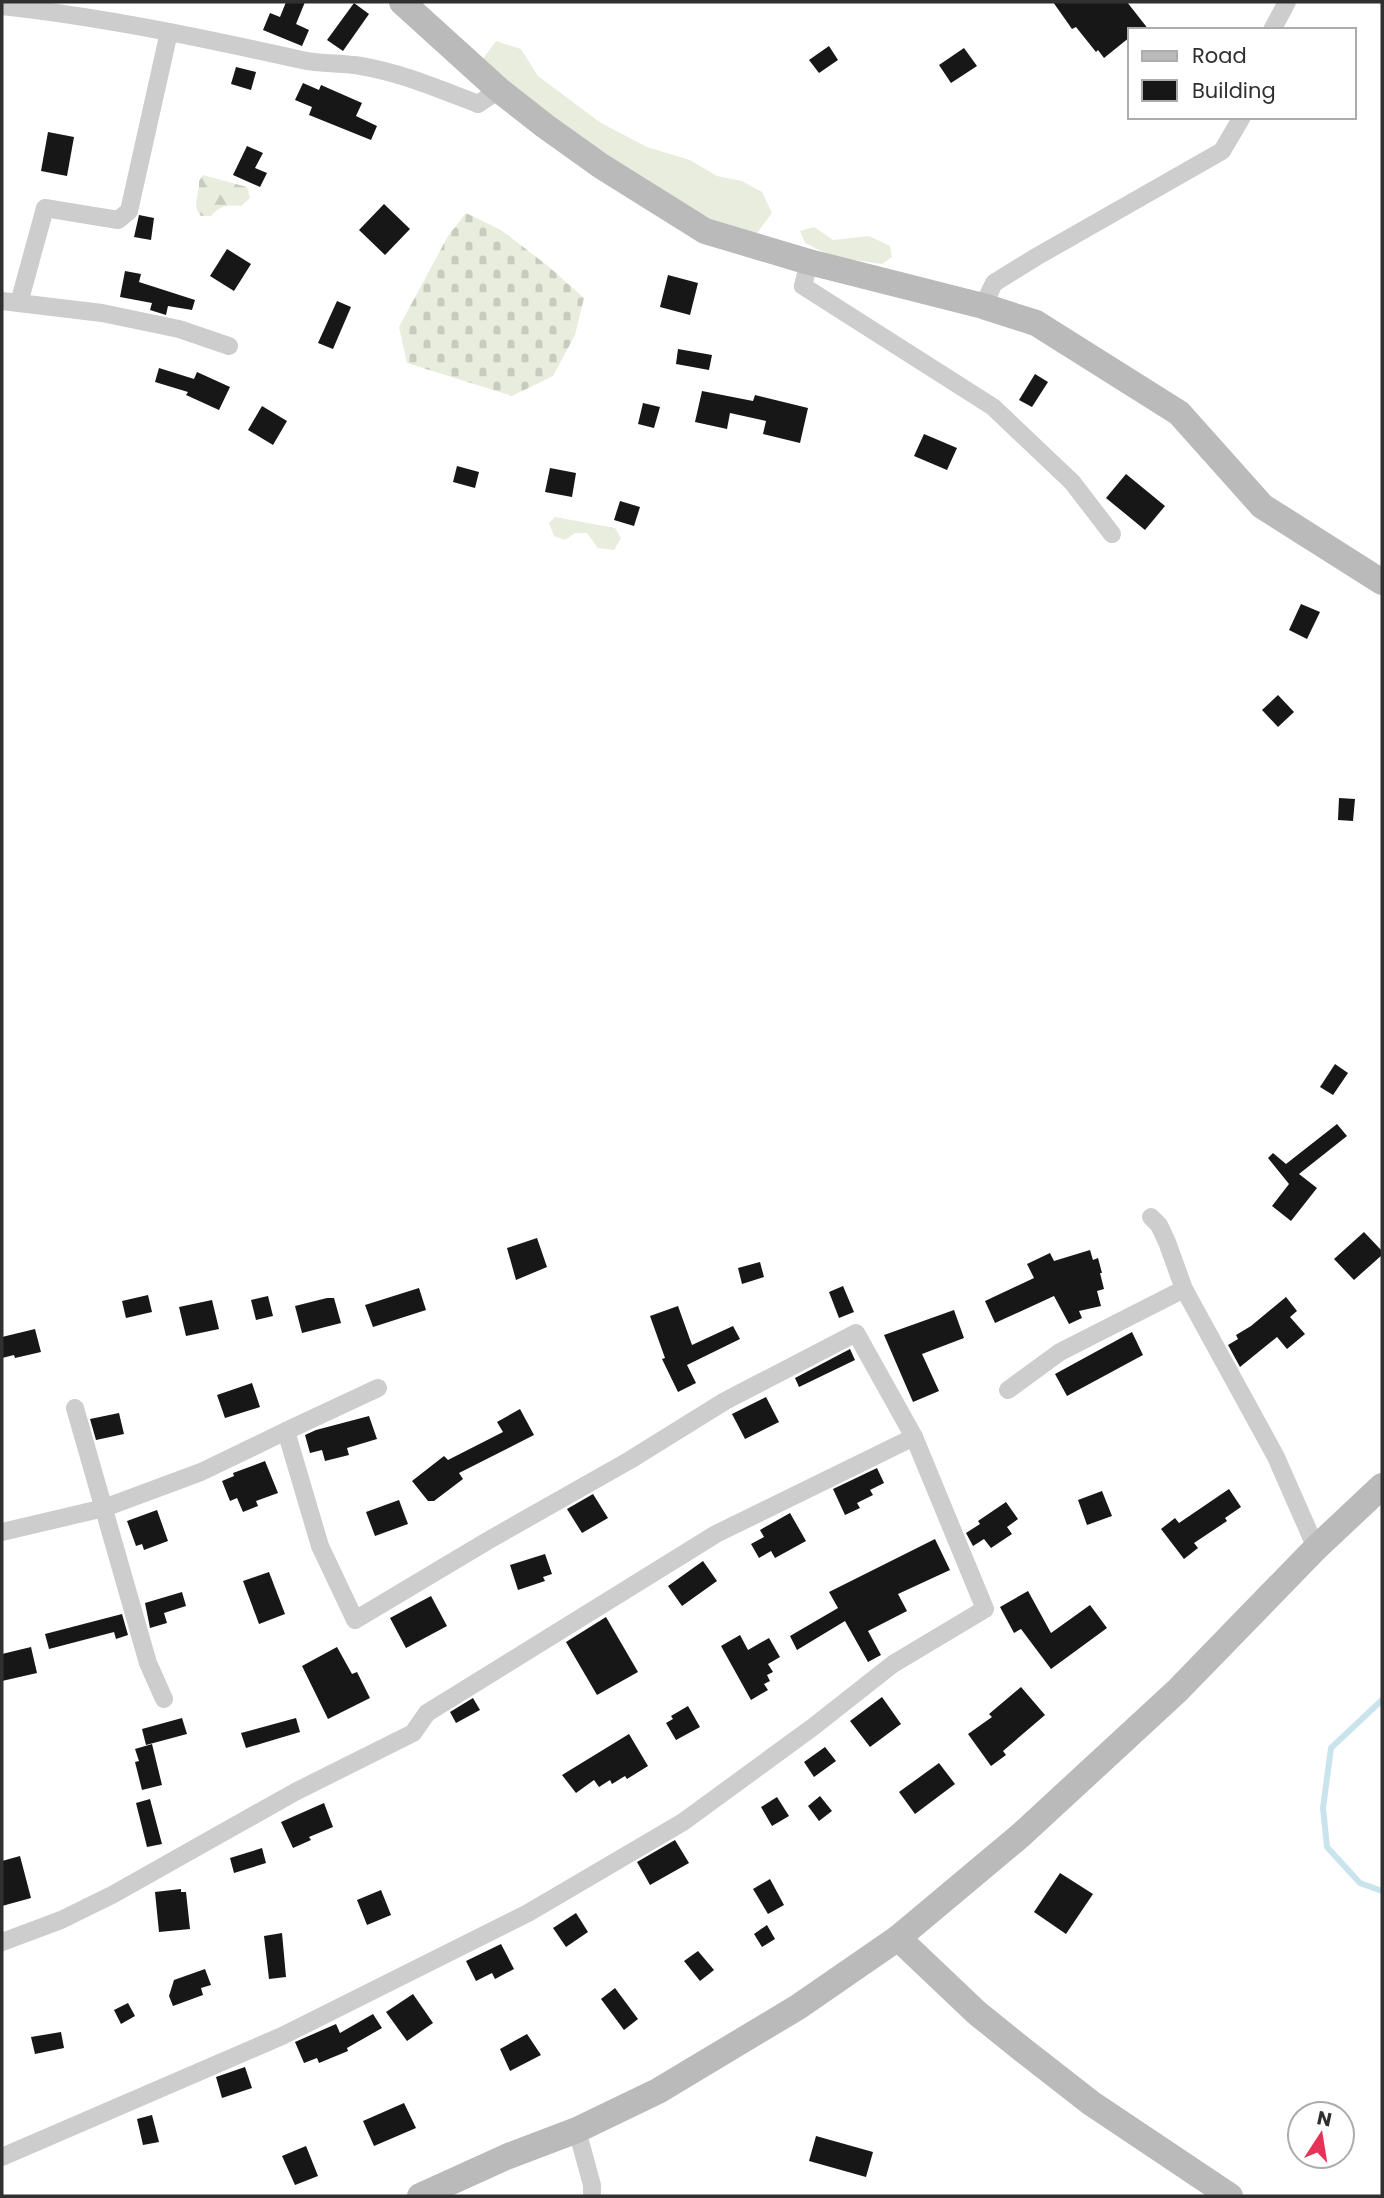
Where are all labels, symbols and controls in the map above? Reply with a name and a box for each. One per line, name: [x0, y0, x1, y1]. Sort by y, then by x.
legend: [1128, 28, 1356, 119]
text: Road: [1192, 41, 1247, 70]
text: Building: [1192, 76, 1276, 105]
north arrow: [1286, 2100, 1356, 2170]
text: N: [1315, 2104, 1334, 2134]

